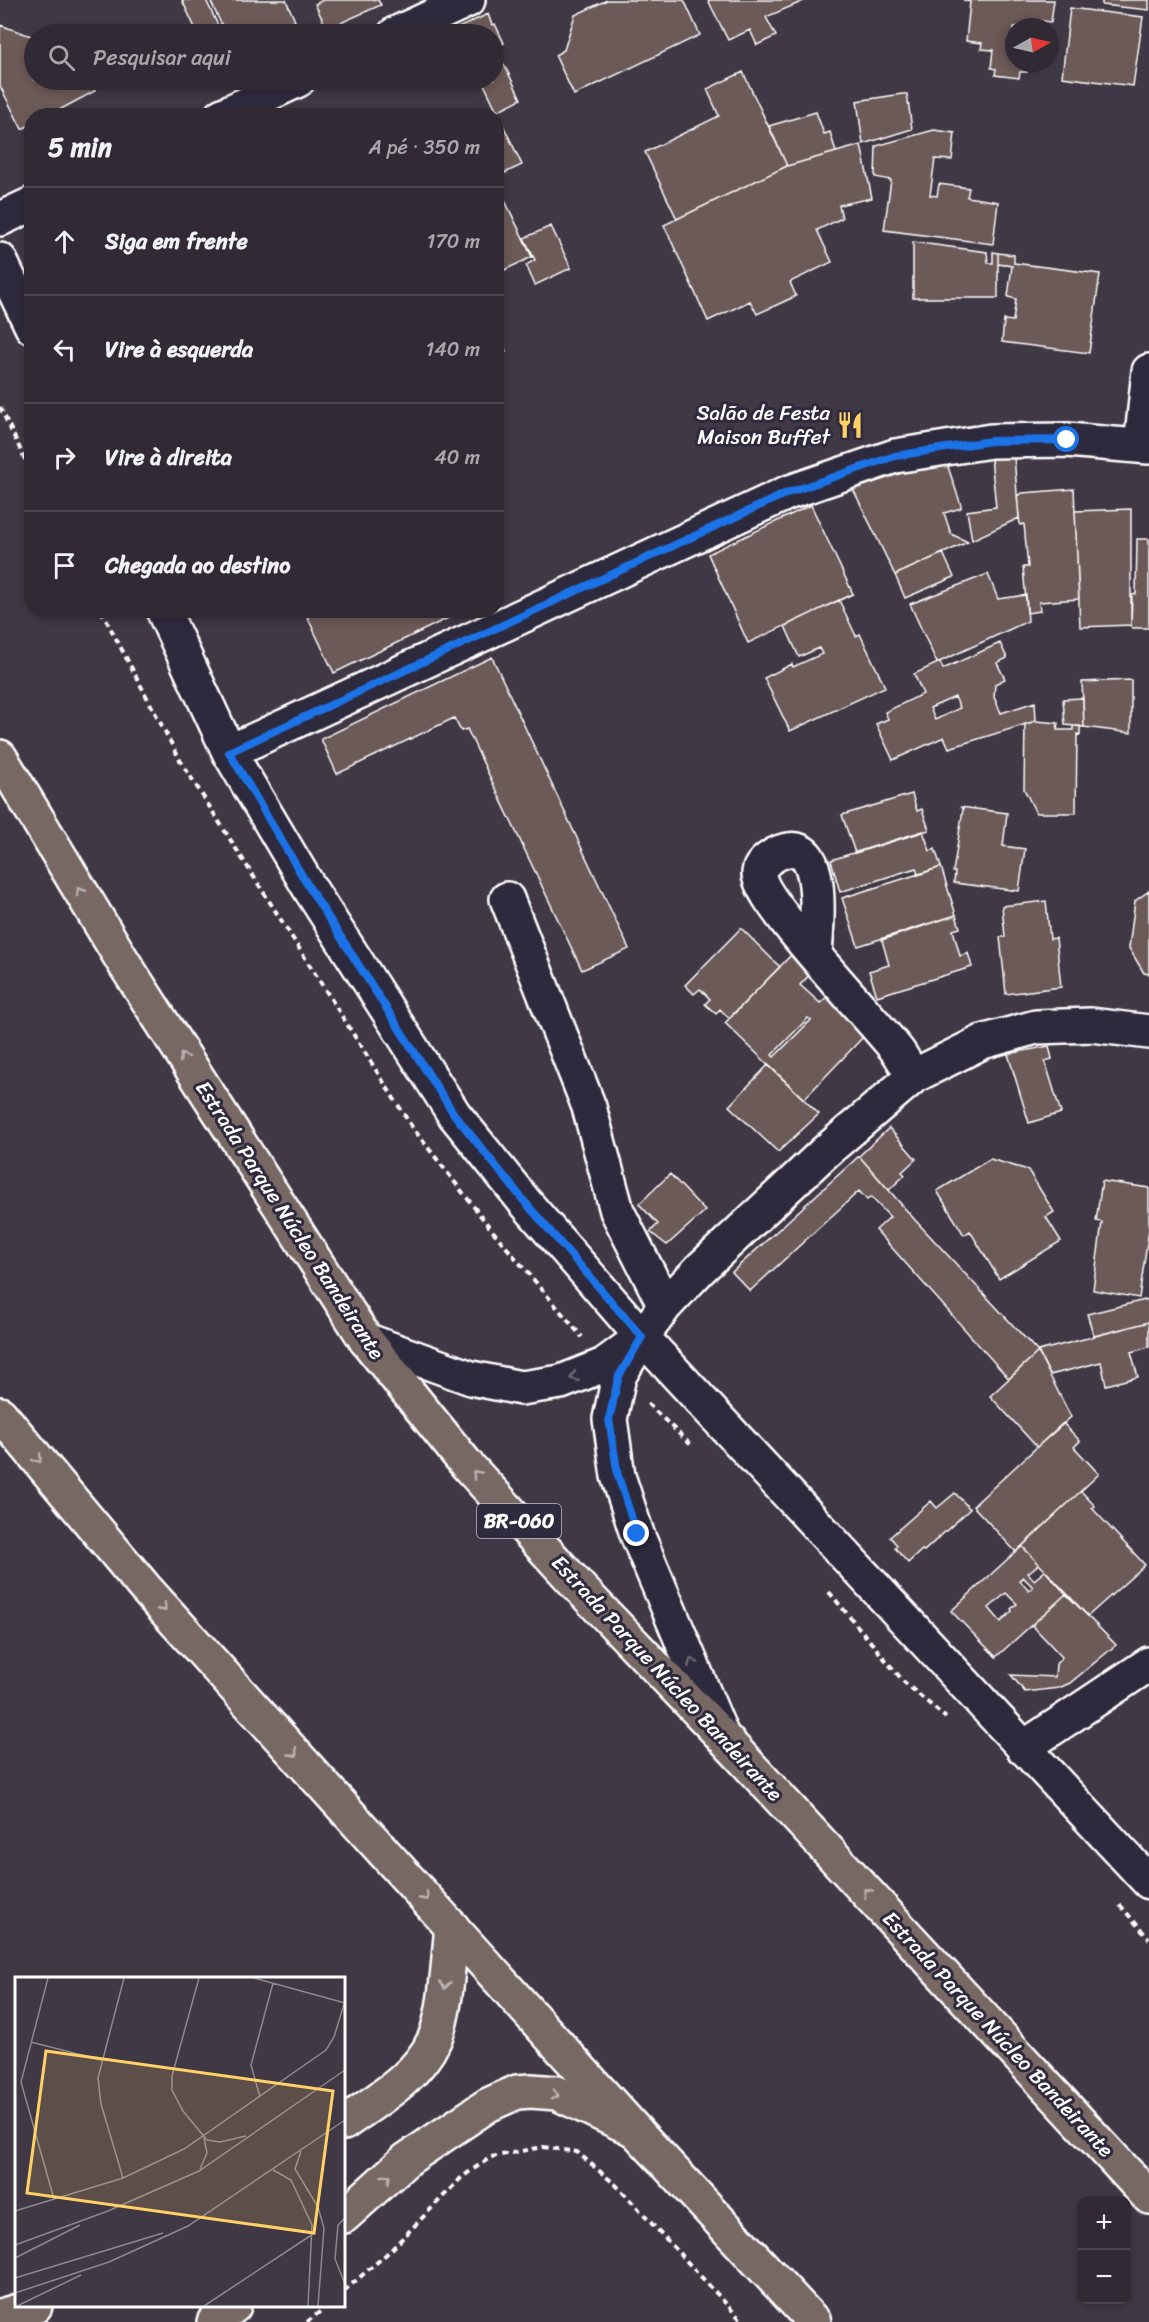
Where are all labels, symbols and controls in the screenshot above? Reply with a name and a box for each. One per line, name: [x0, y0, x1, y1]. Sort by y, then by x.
north arrow: [1005, 18, 1059, 72]
search box: [24, 24, 504, 90]
text: Pesquisar aqui: [93, 38, 231, 77]
icon: search: [45, 41, 78, 74]
text: 5 min: [48, 124, 112, 170]
text: A pé · 350 m: [369, 130, 480, 165]
text: Siga em frente: [105, 222, 248, 261]
text: 170 m: [427, 224, 480, 259]
icon: ahead: [48, 225, 81, 258]
text: Vire à esquerda: [105, 330, 253, 369]
text: 140 m: [426, 332, 480, 367]
icon: left: [48, 333, 81, 366]
place label: Salão de Festa Maison Buffet: [696, 394, 832, 456]
restaurant icon: Salão de Festa Maison Buffet: [835, 410, 865, 440]
route start: [1053, 426, 1079, 452]
text: Vire à direita: [105, 438, 232, 477]
text: 40 m: [434, 440, 480, 475]
icon: right: [48, 441, 81, 474]
text: Chegada ao destino: [105, 546, 290, 585]
icon: arrive: [48, 549, 81, 582]
one-way arrow: [76, 887, 88, 897]
one-way arrow: [179, 1053, 190, 1064]
street label: Estrada Parque Núcleo Bandeirante: [185, 1073, 395, 1367]
one-way arrow: [569, 1369, 579, 1382]
one-way arrow: [31, 1452, 42, 1463]
one-way arrow: [472, 1470, 483, 1481]
road number: BR-060: [477, 1504, 561, 1538]
route end: [623, 1520, 649, 1546]
street label: Estrada Parque Núcleo Bandeirante: [542, 1545, 792, 1811]
one-way arrow: [156, 1601, 167, 1612]
one-way arrow: [687, 1658, 699, 1669]
one-way arrow: [287, 1746, 298, 1756]
one-way arrow: [863, 1888, 874, 1899]
one-way arrow: [418, 1890, 429, 1901]
street label: Estrada Parque Núcleo Bandeirante: [873, 1901, 1123, 2167]
inset map: [15, 1977, 345, 2307]
one-way arrow: [439, 1980, 452, 1990]
one-way arrow: [550, 2087, 560, 2100]
one-way arrow: [380, 2174, 391, 2185]
map controls: [1077, 2196, 1131, 2304]
button: +: [1077, 2196, 1131, 2250]
button: −: [1077, 2250, 1131, 2304]

